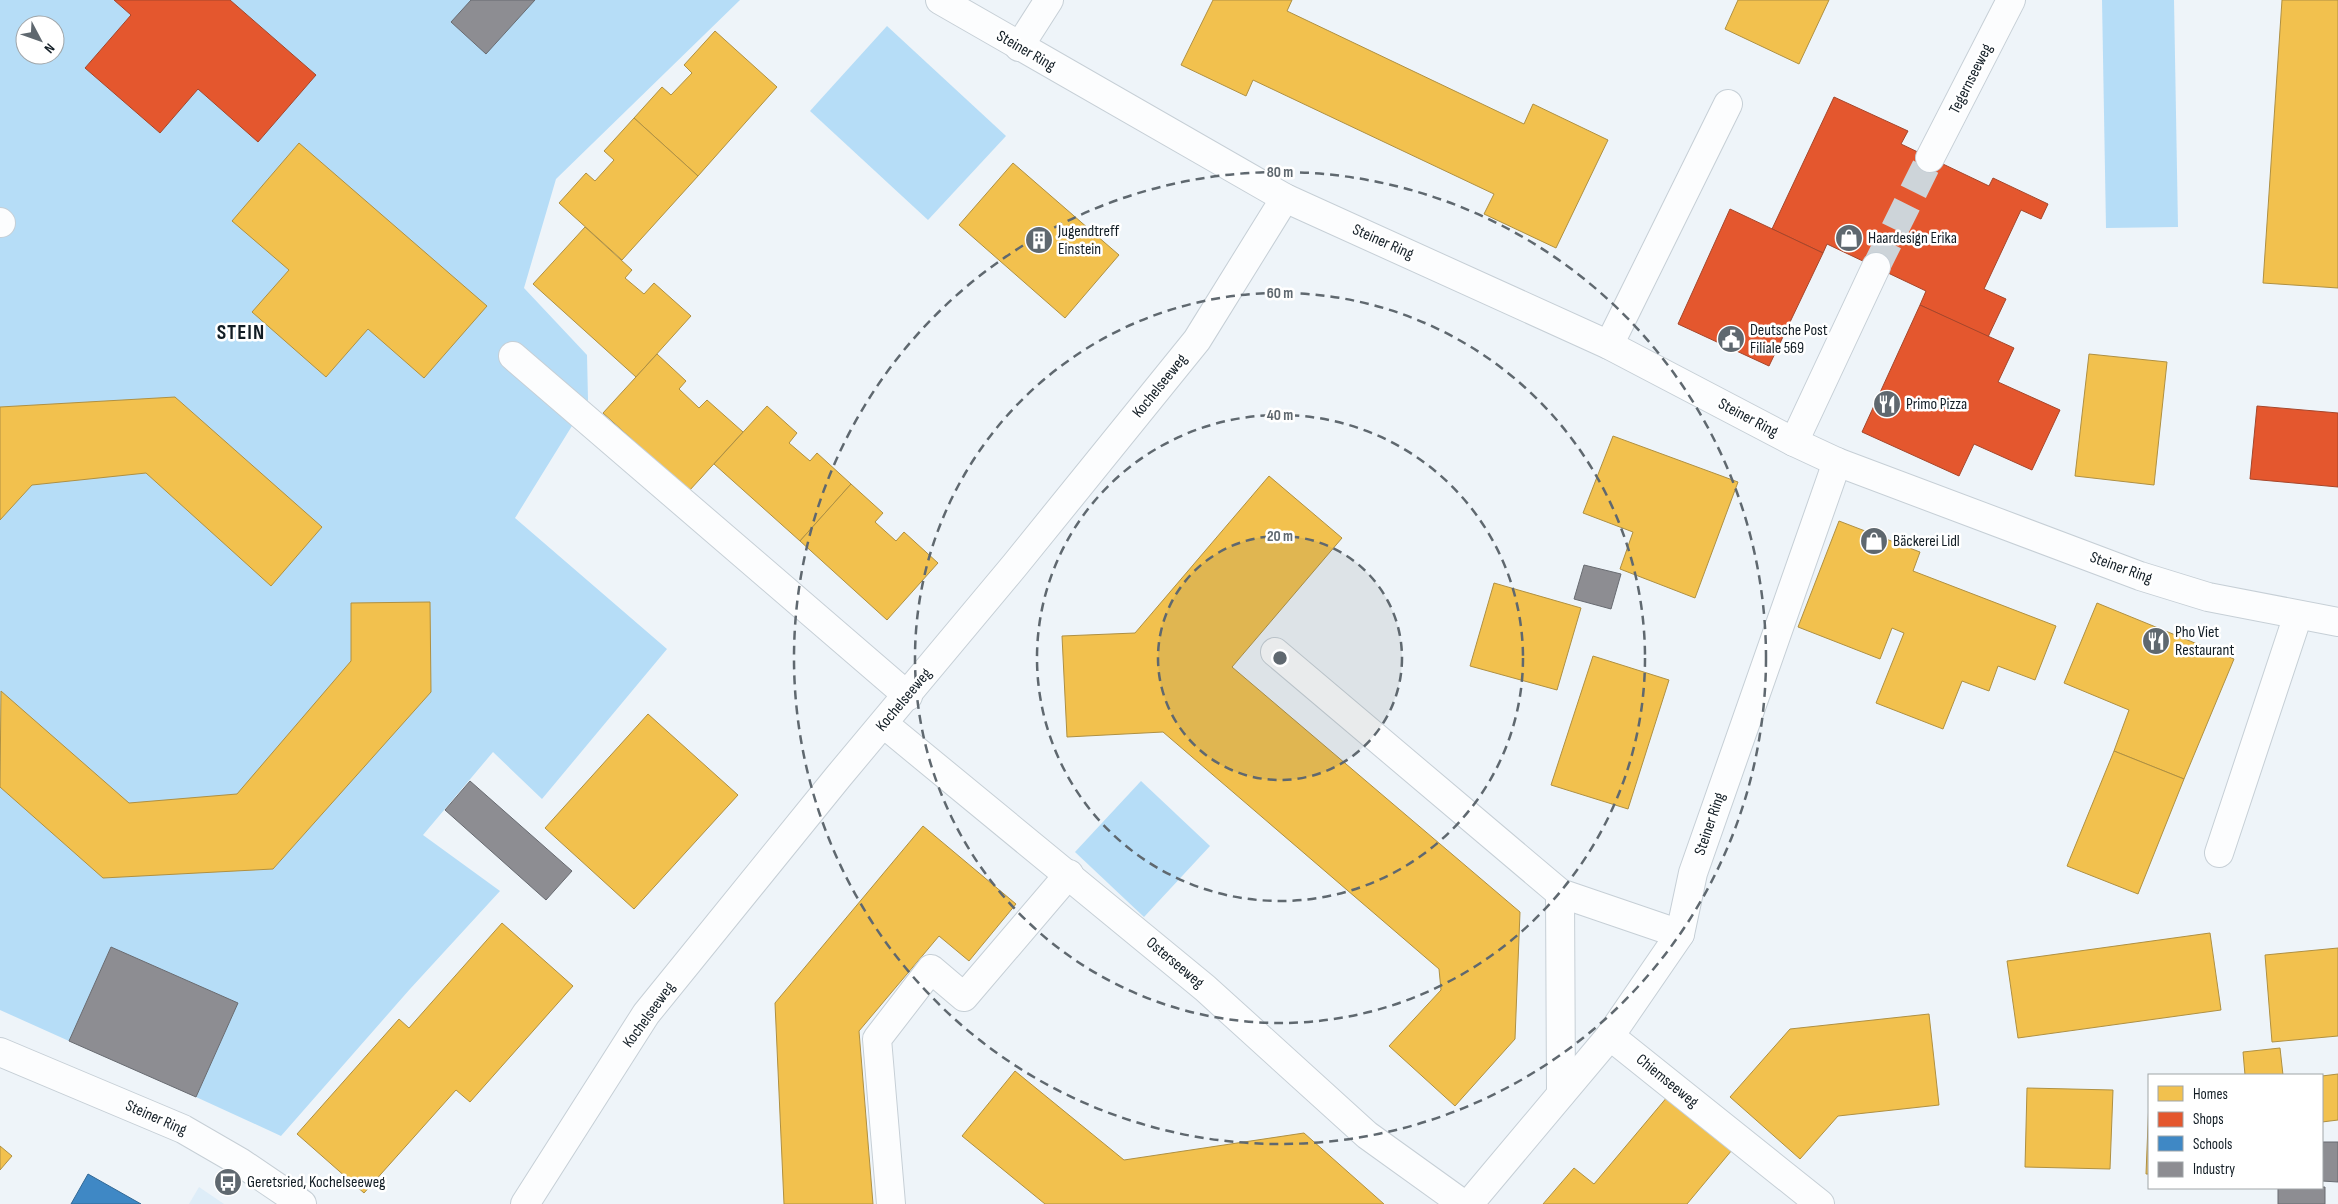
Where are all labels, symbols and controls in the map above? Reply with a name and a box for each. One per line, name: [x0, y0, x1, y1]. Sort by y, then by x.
north arrow: [15, 15, 65, 65]
street label: Steiner Ring: [993, 27, 1059, 75]
text: N: [41, 40, 58, 57]
street label: Tegernseeweg: [1945, 41, 1997, 117]
text: 80 m: [1267, 163, 1293, 182]
street label: Steiner Ring: [1349, 220, 1417, 264]
place label: Jugendtreff Einstein: [1057, 222, 1120, 259]
shop icon: Haardesign Erika: [1834, 223, 1864, 253]
building icon: Jugendtreff Einstein: [1024, 225, 1054, 255]
place label: Haardesign Erika: [1868, 229, 1957, 248]
text: 60 m: [1267, 284, 1293, 303]
district label: STEIN: [217, 320, 265, 345]
place label: Deutsche Post Filiale 569: [1750, 321, 1828, 358]
public building icon: Deutsche Post Filiale 569: [1716, 324, 1746, 354]
street label: Kochelseeweg: [1129, 350, 1191, 422]
restaurant icon: Primo Pizza: [1872, 389, 1902, 419]
street label: Steiner Ring: [1715, 394, 1781, 442]
place label: Primo Pizza: [1906, 395, 1967, 414]
text: 40 m: [1267, 406, 1293, 425]
shop icon: Bäckerei Lidl: [1859, 526, 1889, 556]
text: 20 m: [1267, 527, 1293, 546]
place label: Bäckerei Lidl: [1893, 532, 1960, 551]
street label: Steiner Ring: [2087, 548, 2155, 588]
place label: Pho Viet Restaurant: [2175, 623, 2234, 660]
restaurant icon: Pho Viet Restaurant: [2141, 626, 2171, 656]
centre of rings: [1271, 649, 1289, 667]
street label: Kochelseeweg: [872, 665, 936, 735]
street label: Steiner Ring: [1690, 790, 1730, 858]
street label: Osterseeweg: [1142, 933, 1208, 993]
street label: Kochelseeweg: [619, 978, 679, 1052]
street label: Chiemseeweg: [1632, 1050, 1702, 1112]
legend: [2148, 1074, 2323, 1189]
text: Homes: [2193, 1085, 2228, 1104]
street label: Steiner Ring: [122, 1096, 190, 1140]
text: Shops: [2193, 1110, 2224, 1129]
text: Schools: [2193, 1135, 2232, 1154]
text: Industry: [2193, 1160, 2235, 1179]
bus stop icon: Geretsried, Kochelseeweg: [213, 1167, 243, 1197]
place label: Geretsried, Kochelseeweg: [247, 1173, 386, 1192]

